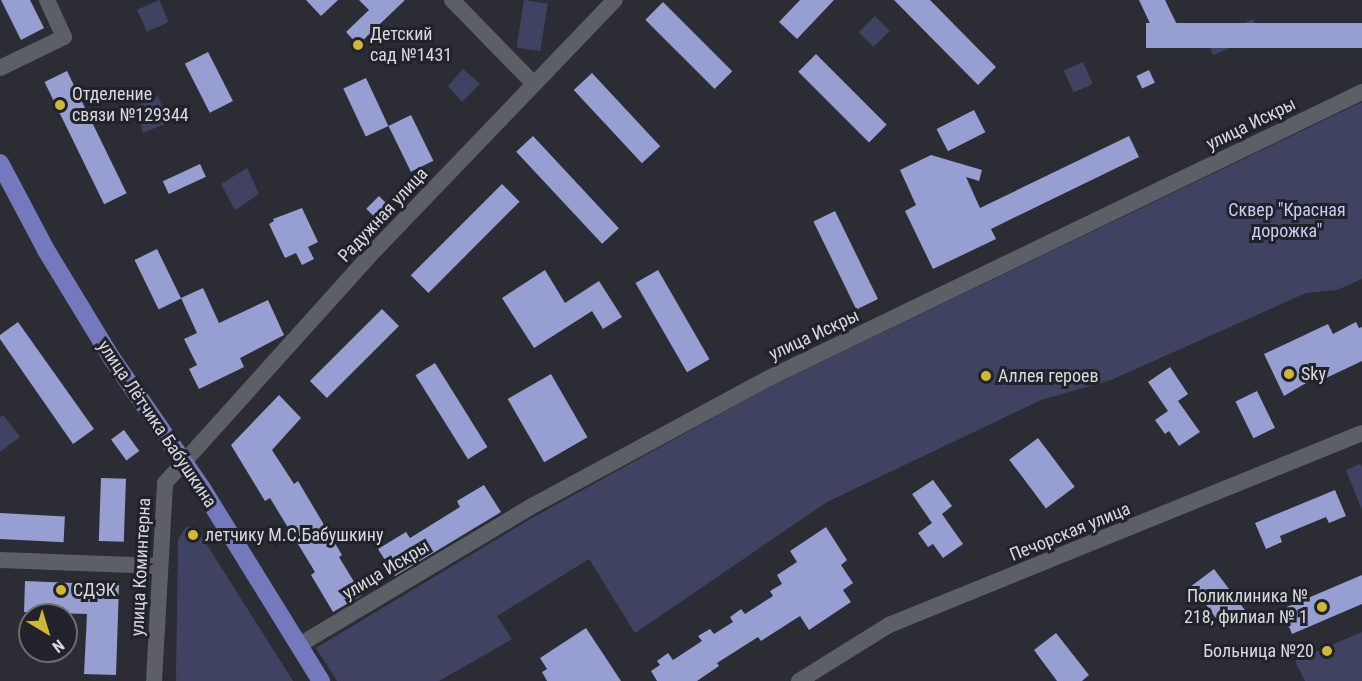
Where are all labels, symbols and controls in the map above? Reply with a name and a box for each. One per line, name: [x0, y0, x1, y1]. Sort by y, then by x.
place label: Детский сад №1431: [370, 24, 452, 66]
marker: Детский сад №1431: [351, 38, 365, 52]
place label: Отделение связи №129344: [72, 84, 189, 127]
street label: улица Искры: [1203, 93, 1299, 155]
marker: Отделение связи №129344: [53, 98, 67, 112]
street label: Радужная улица: [334, 163, 432, 267]
park label: Сквер "Красная дорожка": [1228, 200, 1346, 242]
street label: улица Искры: [766, 305, 862, 365]
street label: улица Лётчика Бабушкина: [93, 336, 221, 512]
place label: Sky: [1301, 363, 1326, 385]
place label: Аллея героев: [998, 365, 1099, 387]
marker: Sky: [1282, 367, 1296, 381]
marker: Аллея героев: [979, 369, 993, 383]
street label: улица Коминтерна: [127, 497, 155, 637]
street label: Печорская улица: [1007, 498, 1133, 566]
place label: летчику М.С.Бабушкину: [205, 524, 383, 546]
marker: летчику М.С.Бабушкину: [186, 528, 200, 542]
street label: улица Искры: [339, 536, 433, 604]
place label: СДЭК: [73, 579, 116, 601]
marker: СДЭК: [54, 583, 68, 597]
place label: Поликлиника № 218, филиал № 1: [1184, 586, 1308, 628]
marker: Поликлиника № 218, филиал № 1: [1313, 598, 1331, 616]
north arrow: [18, 603, 78, 663]
text: N: [48, 635, 68, 656]
place label: Больница №20: [1203, 640, 1314, 662]
marker: Больница №20: [1318, 642, 1336, 660]

